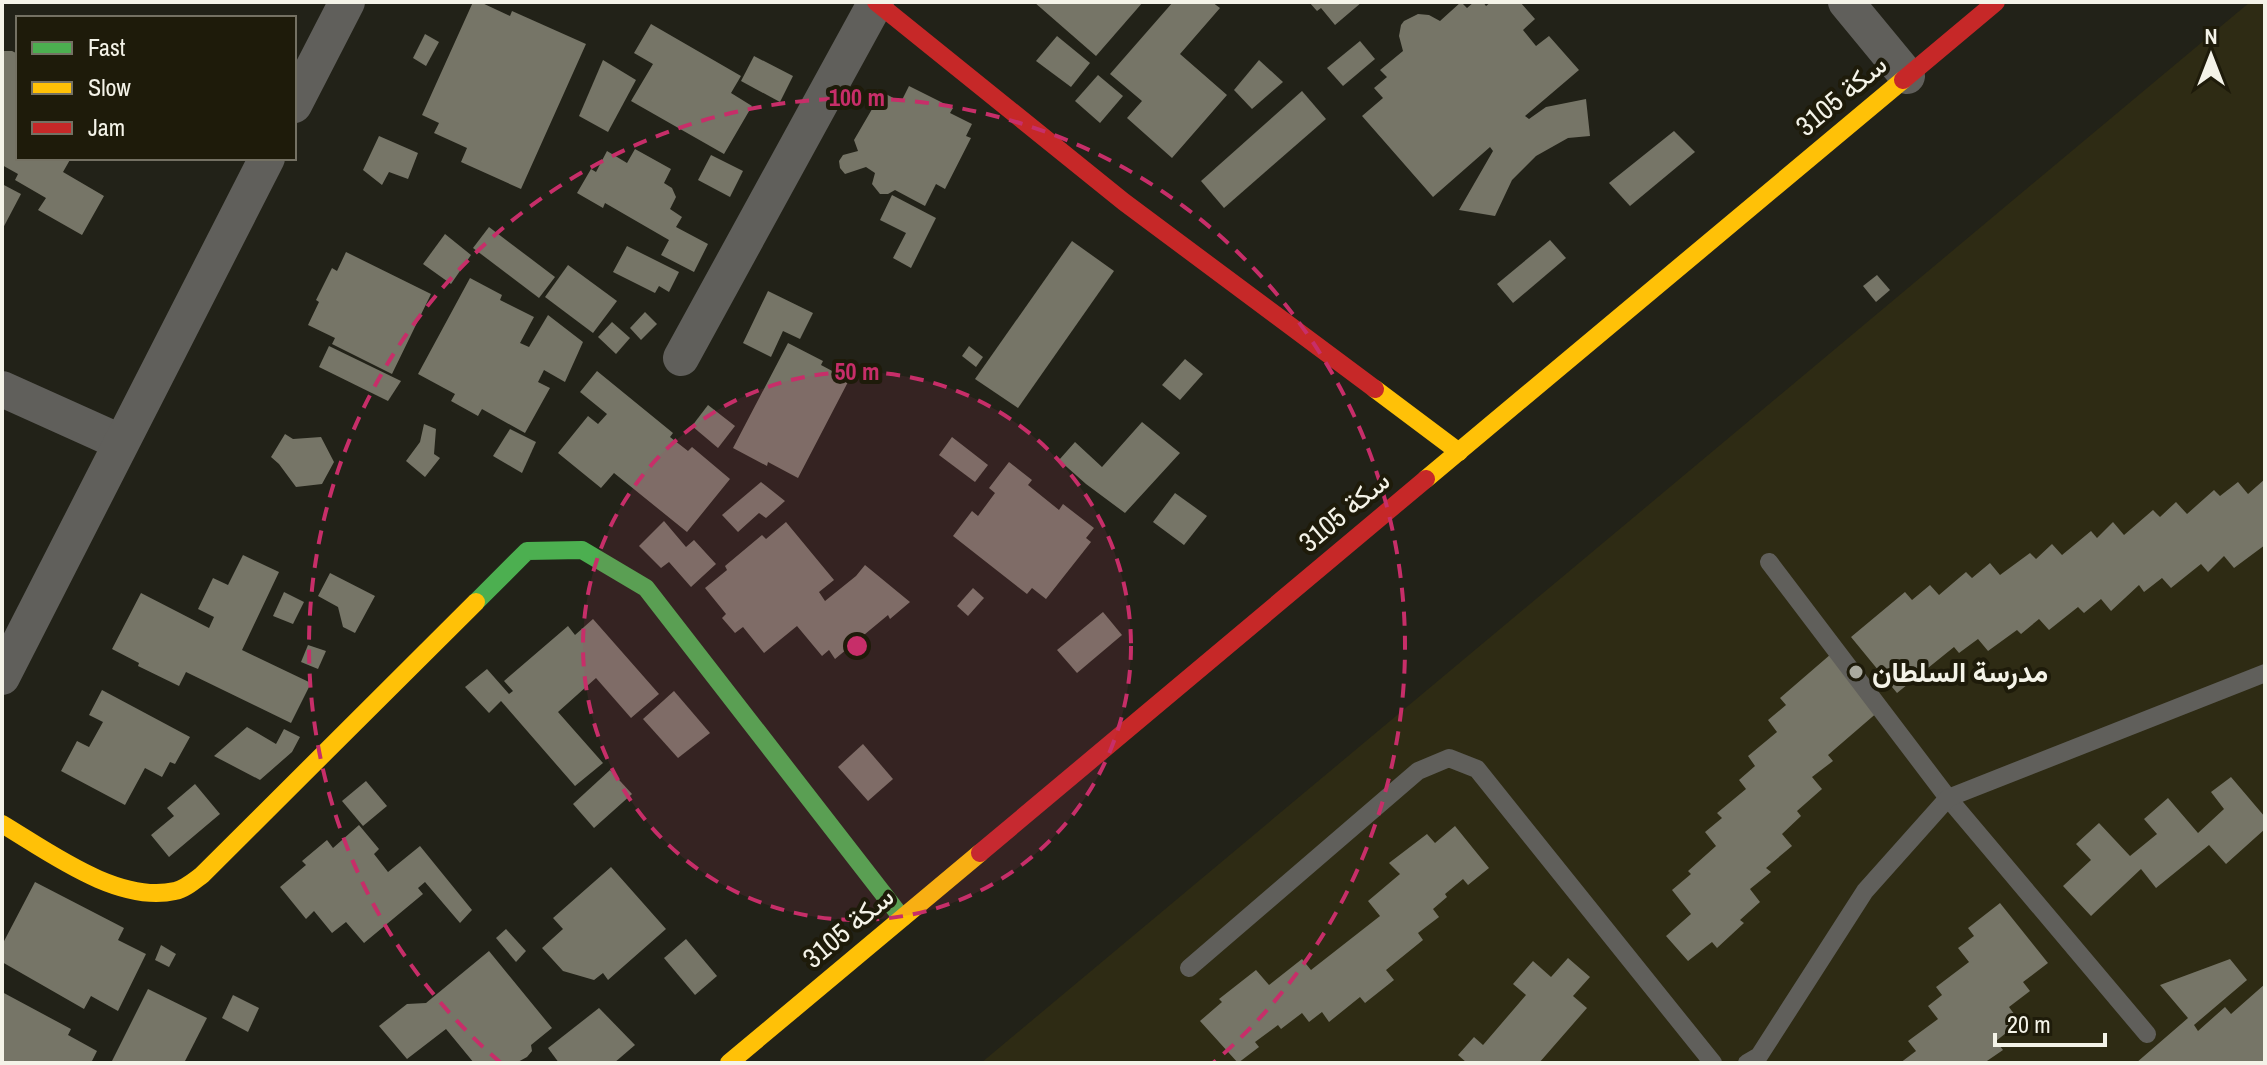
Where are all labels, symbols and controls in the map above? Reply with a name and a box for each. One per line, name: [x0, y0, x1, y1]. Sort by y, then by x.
legend: [16, 16, 296, 160]
north arrow: [2171, 16, 2251, 96]
text: N: [2204, 21, 2218, 51]
text: Fast: [88, 31, 126, 63]
street label: سكة 3105: [1787, 46, 1895, 144]
text: Slow: [88, 71, 131, 103]
text: 100 m: [829, 81, 885, 113]
text: Jam: [88, 111, 125, 143]
text: 50 m: [835, 355, 879, 387]
street label: سكة 3105: [1290, 462, 1398, 560]
centre of rings: [843, 632, 871, 660]
place label: مدرسة السلطان: [1872, 653, 2048, 691]
marker: مدرسة السلطان: [1847, 663, 1865, 681]
street label: سكة 3105: [794, 878, 902, 976]
scale bar: [1995, 997, 2105, 1047]
text: 20 m: [2007, 1008, 2051, 1040]

